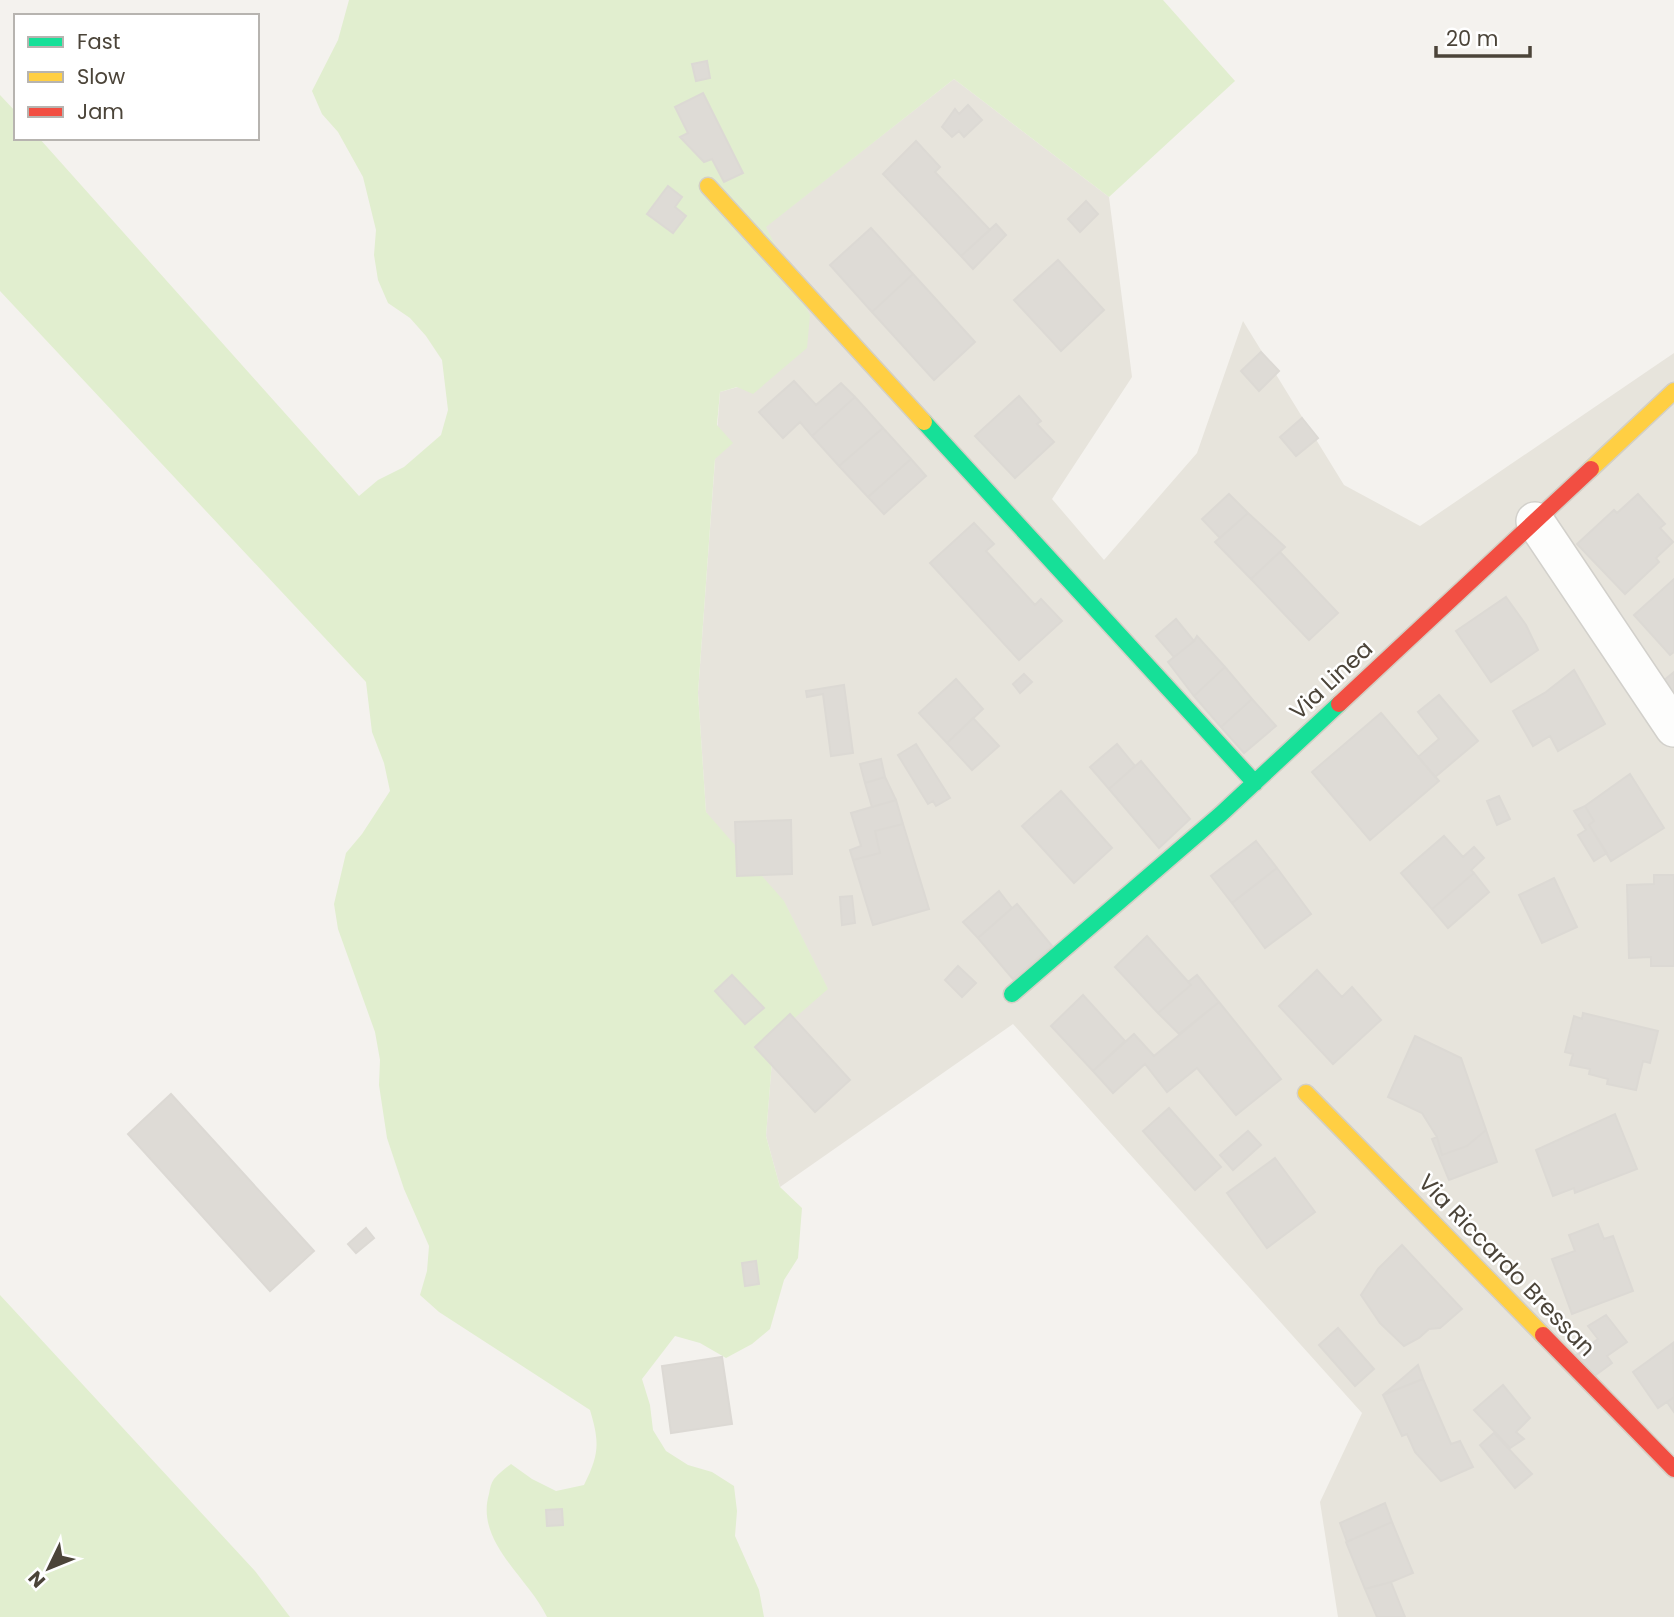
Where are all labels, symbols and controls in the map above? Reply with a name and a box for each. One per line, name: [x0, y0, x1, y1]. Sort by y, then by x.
legend: [14, 14, 259, 140]
scale bar: [1436, 14, 1530, 58]
text: 20 m: [1446, 24, 1499, 53]
text: Fast: [77, 27, 120, 56]
text: Slow: [77, 62, 125, 91]
text: Jam: [77, 97, 124, 126]
street label: Via Linea: [1282, 633, 1380, 727]
street label: Via Riccardo Bressan: [1411, 1167, 1603, 1363]
north arrow: [14, 1533, 84, 1603]
text: N: [22, 1565, 52, 1594]

